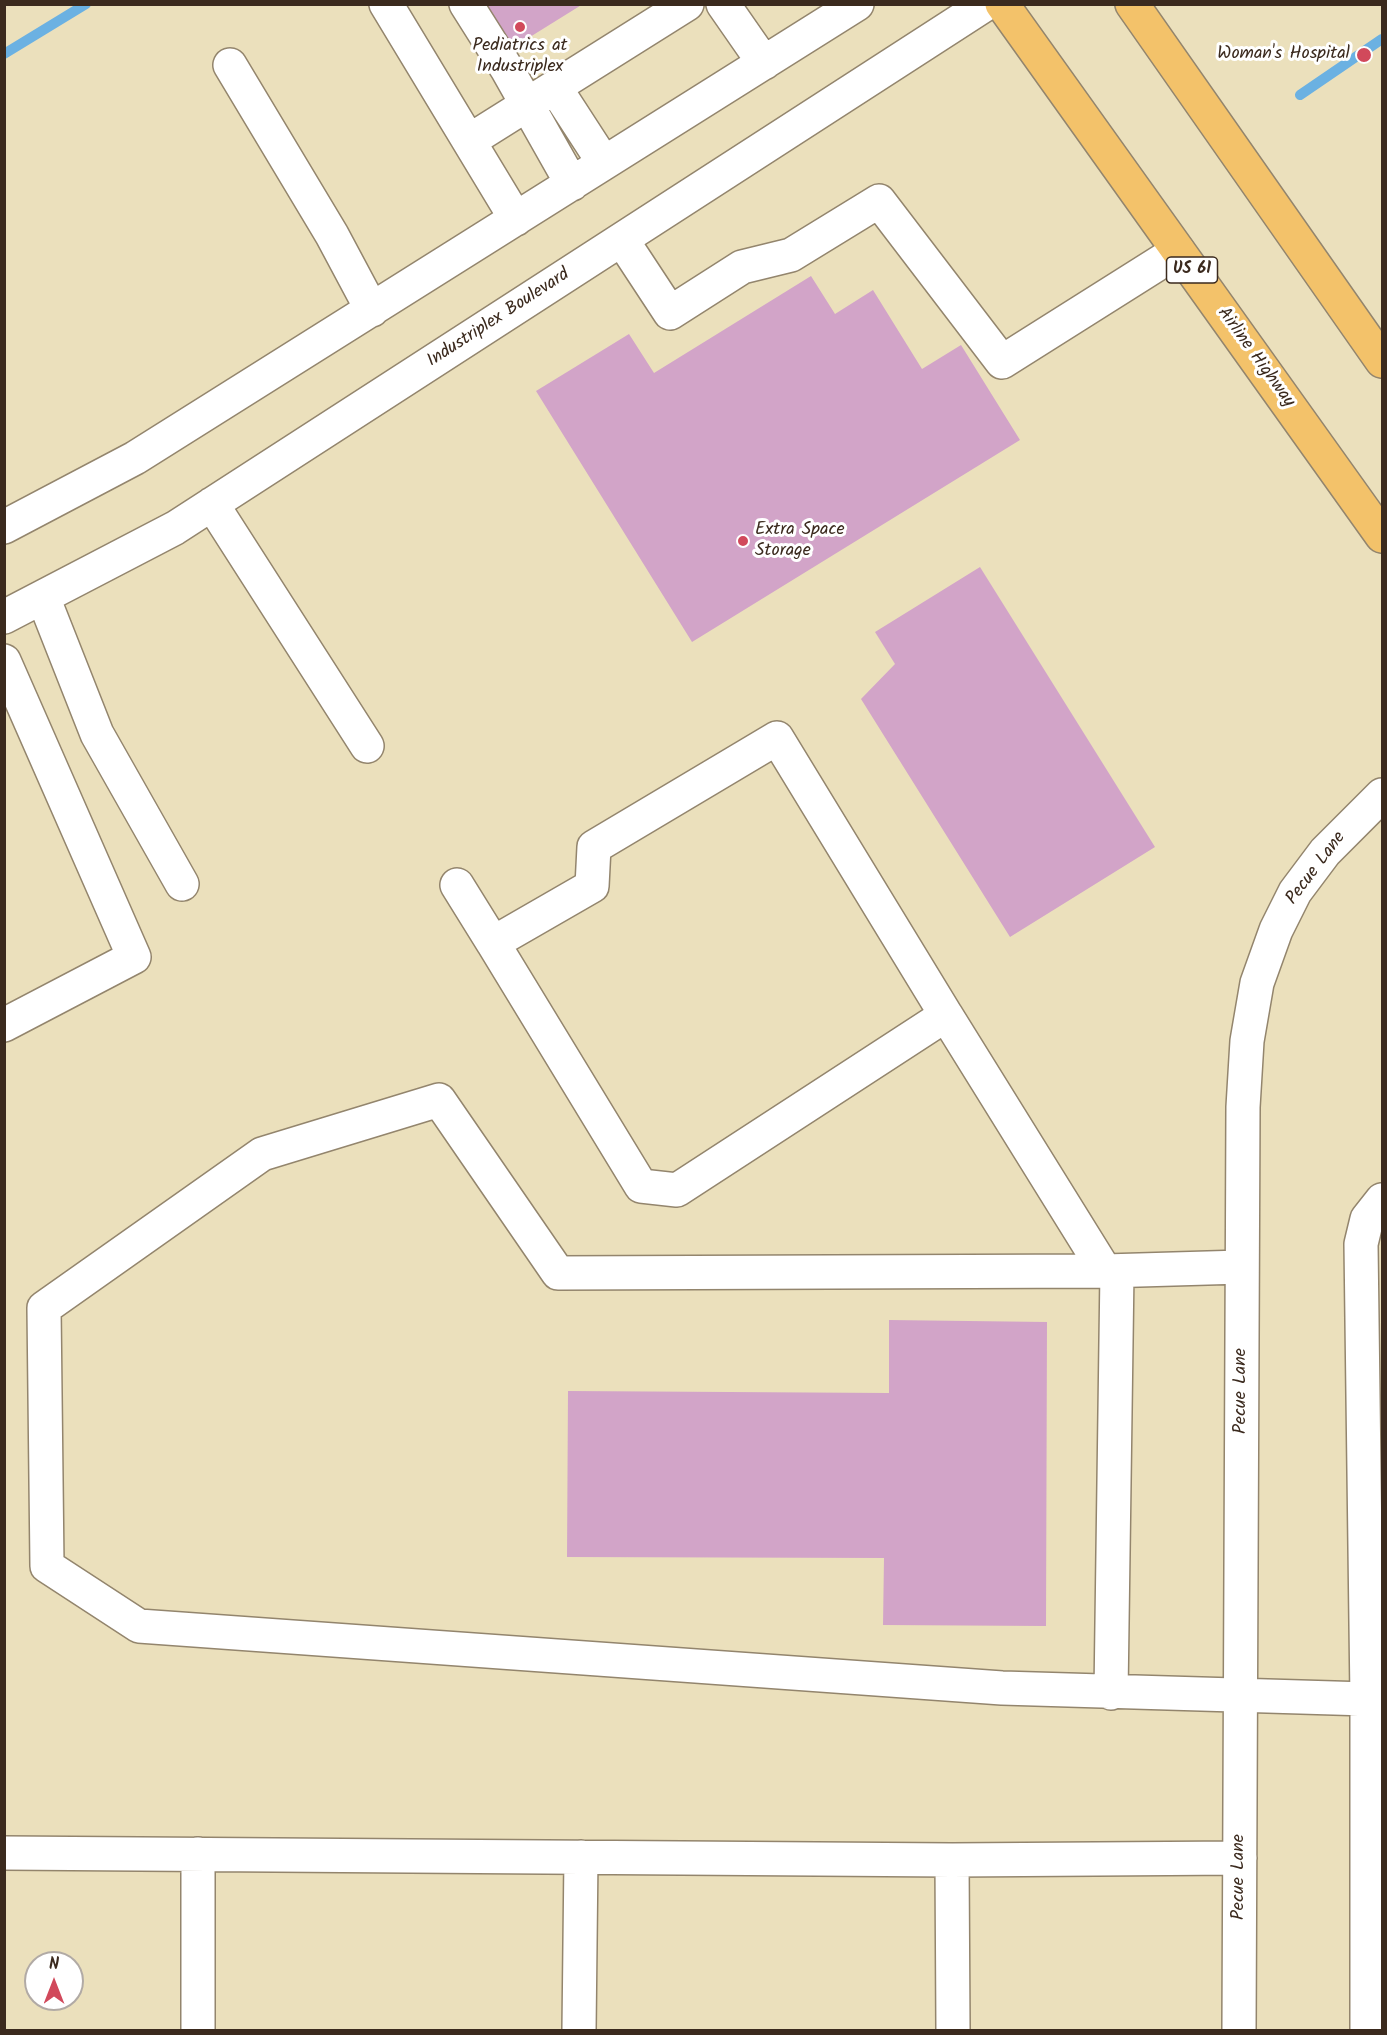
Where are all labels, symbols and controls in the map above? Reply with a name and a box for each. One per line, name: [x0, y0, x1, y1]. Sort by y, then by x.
marker: Pediatrics at Industriplex: [513, 20, 527, 34]
place label: Pediatrics at Industriplex: [472, 36, 568, 78]
place label: Woman's Hospital: [1217, 44, 1350, 66]
marker: Woman's Hospital: [1355, 46, 1373, 64]
road number: US 61: [1166, 257, 1218, 283]
street label: Industriplex Boulevard: [424, 265, 574, 373]
street label: Airline Highway: [1211, 304, 1299, 412]
place label: Extra Space Storage: [755, 520, 845, 562]
marker: Extra Space Storage: [736, 534, 750, 548]
street label: Pecue Lane: [1283, 828, 1351, 910]
street label: Pecue Lane: [1231, 1348, 1253, 1434]
street label: Pecue Lane: [1229, 1834, 1251, 1920]
north arrow: [24, 1951, 84, 2011]
text: N: [49, 1952, 59, 1977]

